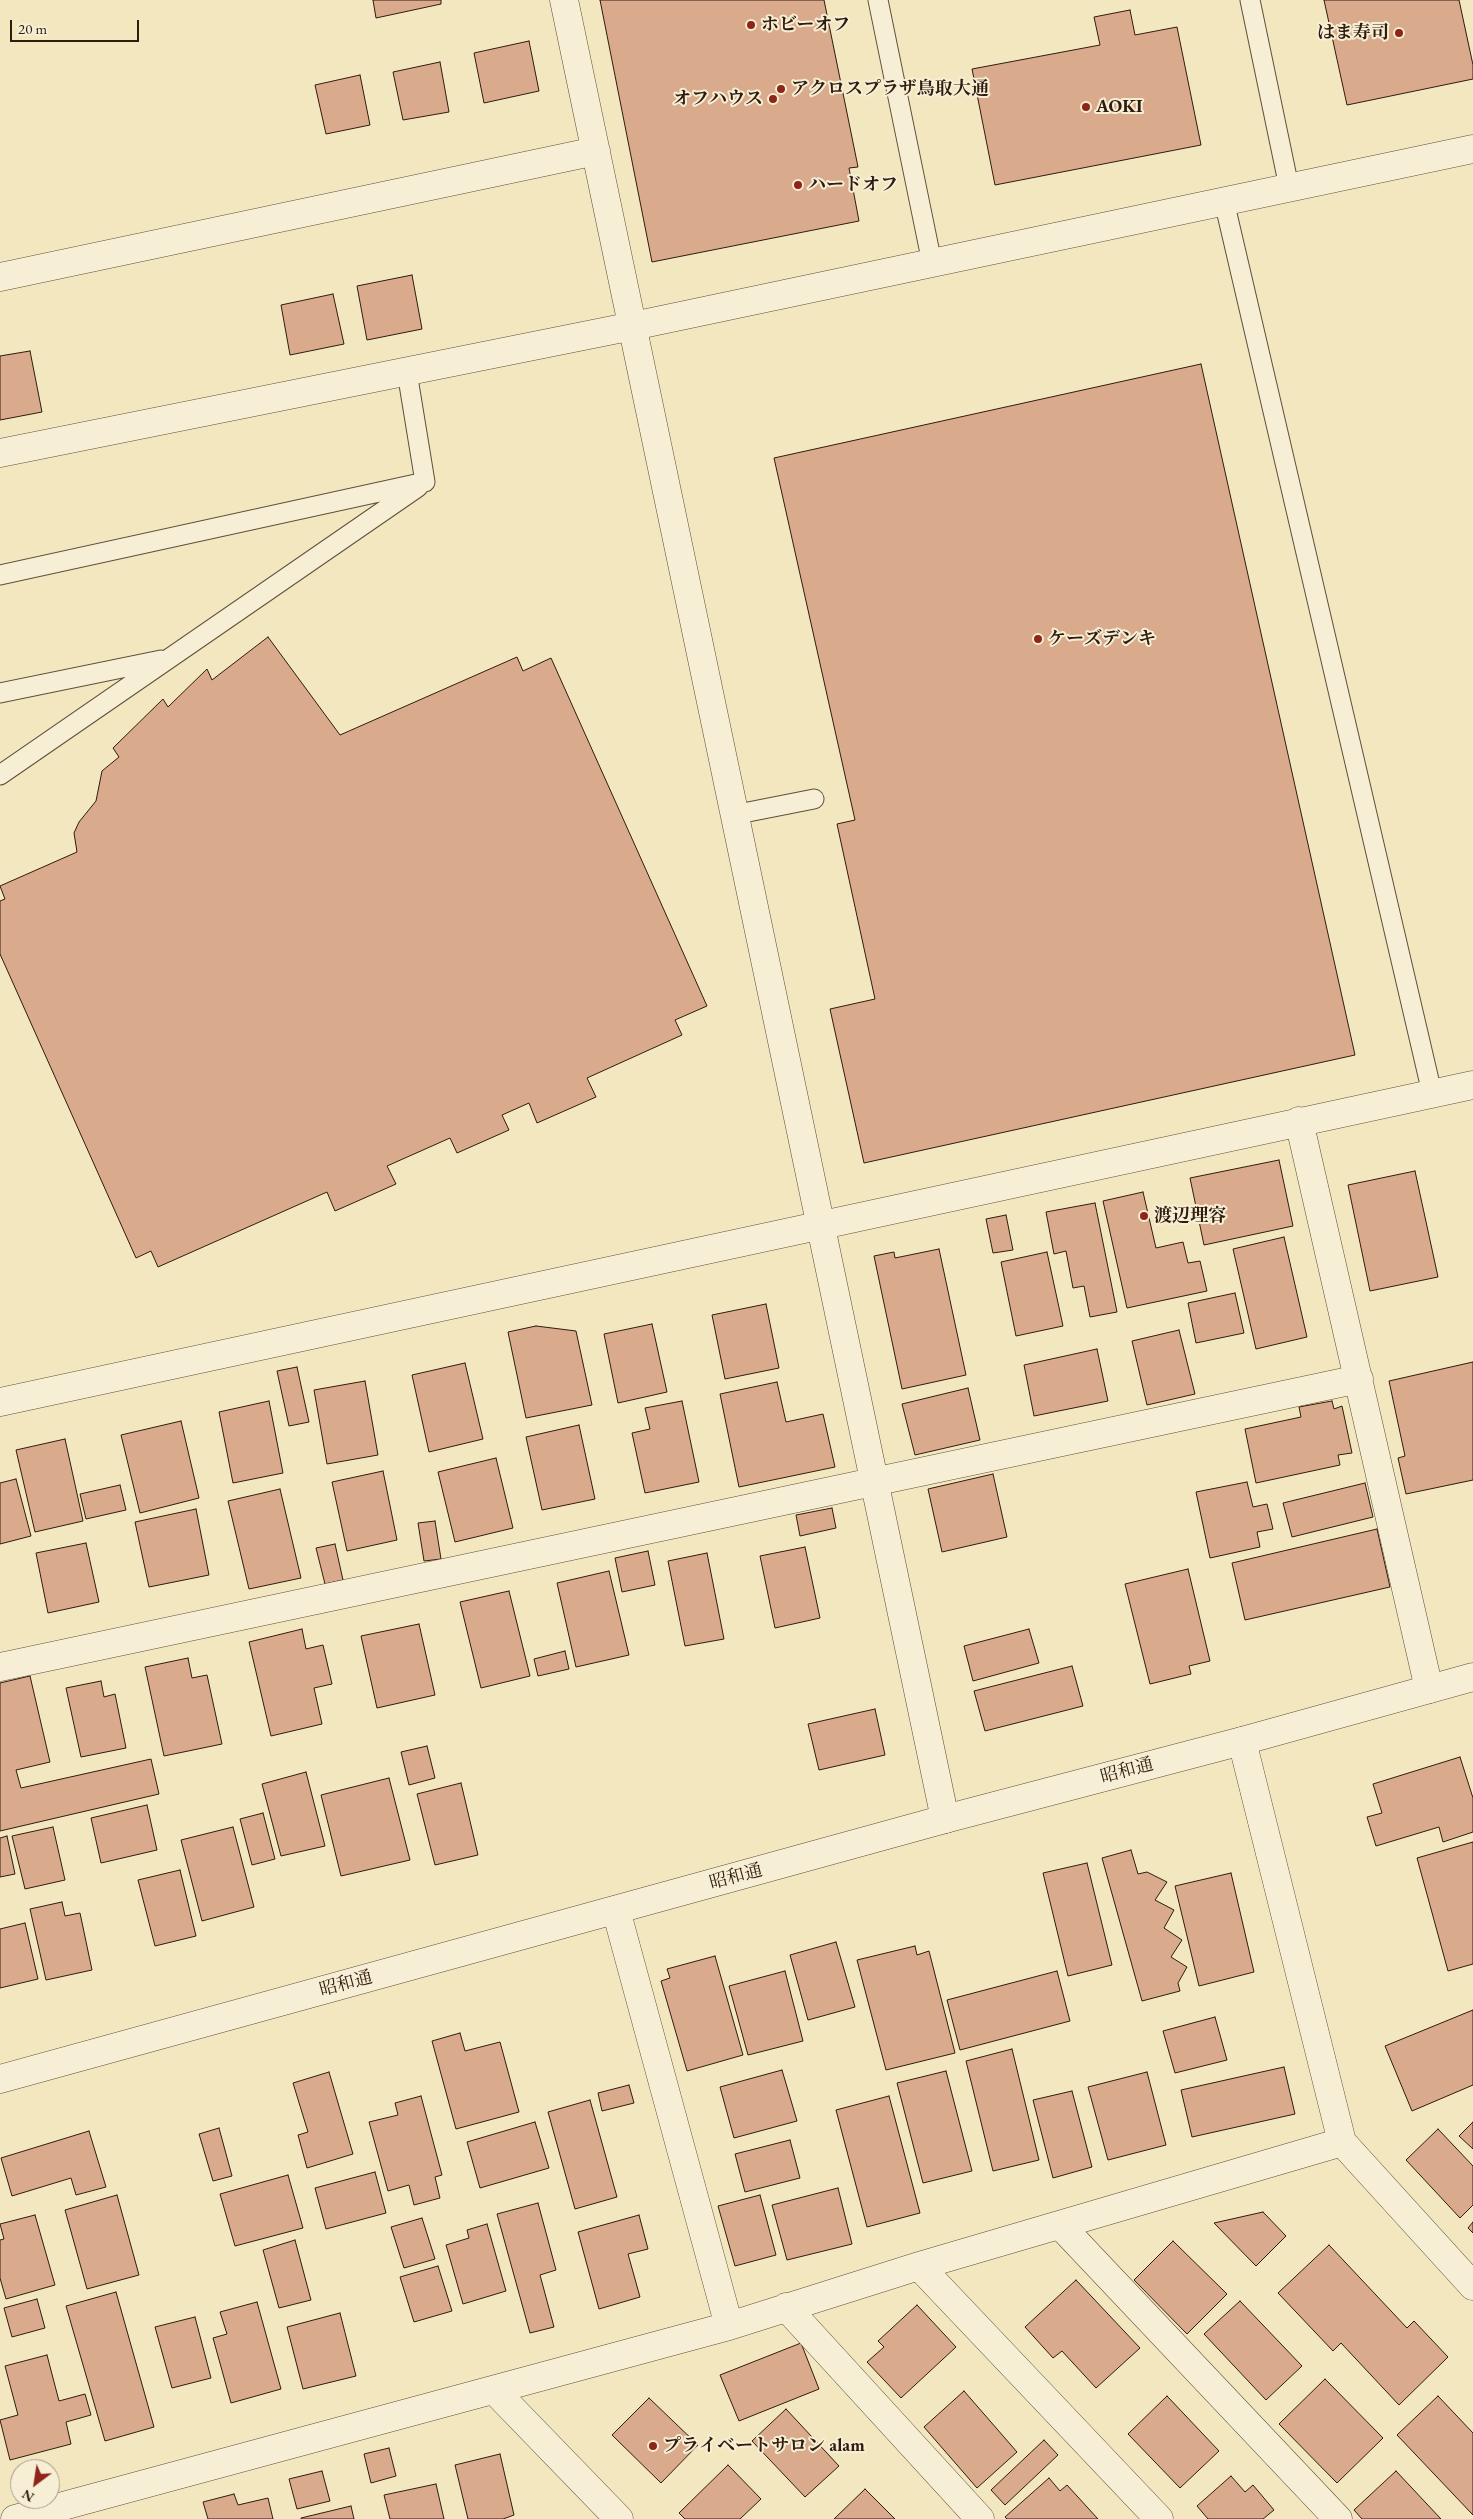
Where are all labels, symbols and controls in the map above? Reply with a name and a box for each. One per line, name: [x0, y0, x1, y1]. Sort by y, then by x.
scale bar: [12, 10, 141, 42]
place label: ホビーオフ: [761, 14, 850, 36]
text: 20 m: [18, 19, 47, 38]
marker: ホビーオフ: [745, 19, 757, 31]
place label: はま寿司: [1317, 22, 1389, 44]
marker: はま寿司: [1393, 27, 1405, 39]
place label: アクロスプラザ鳥取大通: [791, 78, 989, 100]
marker: アクロスプラザ鳥取大通: [775, 83, 787, 95]
place label: オフハウス: [673, 88, 763, 110]
marker: オフハウス: [767, 93, 779, 105]
place label: AOKI: [1096, 96, 1143, 118]
marker: AOKI: [1080, 101, 1092, 113]
place label: ハードオフ: [808, 174, 898, 196]
marker: ハードオフ: [792, 179, 804, 191]
place label: ケーズデンキ: [1048, 628, 1156, 650]
marker: ケーズデンキ: [1032, 633, 1044, 645]
place label: 渡辺理容: [1154, 1205, 1226, 1227]
marker: 渡辺理容: [1138, 1210, 1150, 1222]
street label: 昭和通: [1098, 1754, 1156, 1788]
street label: 昭和通: [707, 1860, 765, 1894]
street label: 昭和通: [317, 1967, 375, 2001]
place label: プライベートサロン alam: [663, 2435, 865, 2457]
marker: プライベートサロン alam: [647, 2440, 659, 2452]
north arrow: [10, 2459, 60, 2509]
text: N: [18, 2485, 37, 2507]

